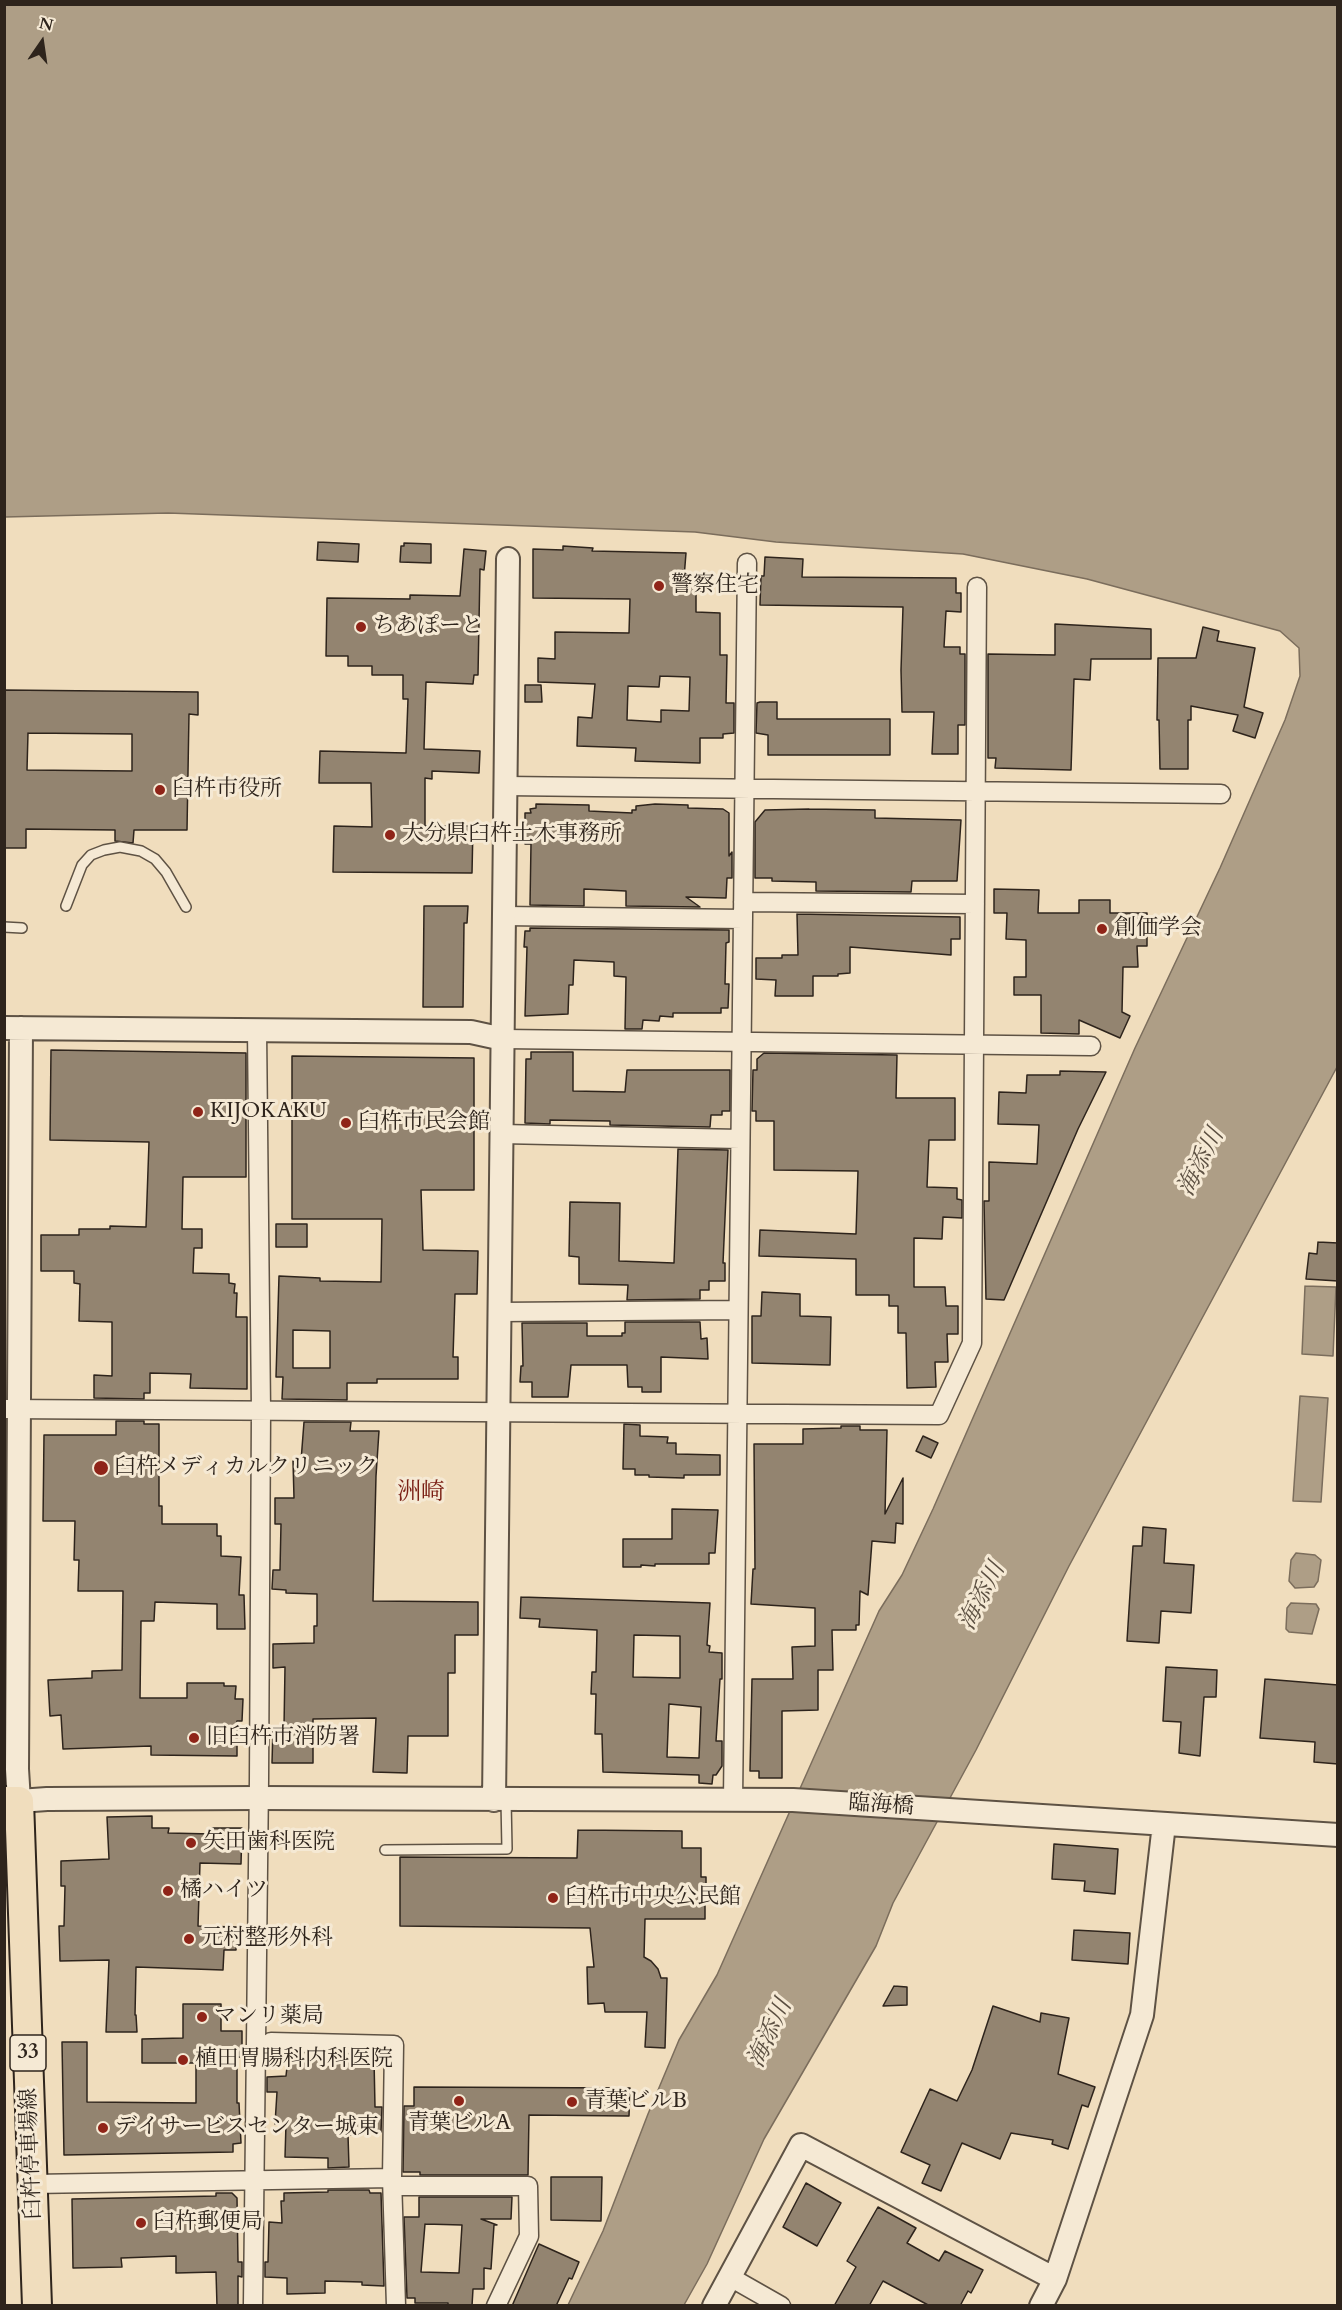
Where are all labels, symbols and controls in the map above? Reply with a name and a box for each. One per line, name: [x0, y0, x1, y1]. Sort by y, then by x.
north arrow: [12, 12, 72, 72]
text: N: [37, 12, 55, 37]
place label: 警察住宅: [671, 573, 759, 599]
marker: 警察住宅: [652, 579, 666, 593]
place label: ちあぽーと: [373, 614, 483, 640]
marker: ちあぽーと: [354, 620, 368, 634]
place label: 臼杵市役所: [172, 777, 282, 803]
marker: 臼杵市役所: [153, 783, 167, 797]
place label: 大分県臼杵土木事務所: [402, 822, 622, 848]
marker: 大分県臼杵土木事務所: [383, 828, 397, 842]
place label: 創価学会: [1114, 916, 1202, 942]
marker: 創価学会: [1095, 922, 1109, 936]
place label: KIJOKAKU: [210, 1099, 327, 1125]
marker: KIJOKAKU: [191, 1105, 205, 1119]
place label: 臼杵市民会館: [358, 1110, 490, 1136]
marker: 臼杵市民会館: [339, 1116, 353, 1130]
water label: 海添川: [1173, 1124, 1231, 1202]
place label: 臼杵メディカルクリニック: [114, 1455, 378, 1481]
marker: 臼杵メディカルクリニック: [92, 1459, 110, 1477]
district label: 洲崎: [397, 1479, 445, 1507]
water label: 海添川: [954, 1558, 1012, 1636]
place label: 旧臼杵市消防署: [206, 1725, 360, 1751]
marker: 旧臼杵市消防署: [187, 1731, 201, 1745]
street label: 臨海橋: [847, 1791, 915, 1821]
place label: 矢田歯科医院: [203, 1830, 335, 1856]
marker: 矢田歯科医院: [184, 1836, 198, 1850]
place label: 橘ハイツ: [180, 1878, 268, 1904]
marker: 橘ハイツ: [161, 1884, 175, 1898]
place label: 臼杵市中央公民館: [565, 1885, 741, 1911]
marker: 臼杵市中央公民館: [546, 1891, 560, 1905]
place label: 元村整形外科: [201, 1926, 333, 1952]
marker: 元村整形外科: [182, 1932, 196, 1946]
water label: 海添川: [743, 1995, 799, 2073]
place label: マンリ薬局: [214, 2004, 324, 2030]
marker: マンリ薬局: [195, 2010, 209, 2024]
road number: 33: [10, 2035, 46, 2071]
place label: 植田胃腸科内科医院: [195, 2047, 393, 2073]
marker: 植田胃腸科内科医院: [176, 2053, 190, 2067]
street label: 臼杵停車場線: [17, 2088, 47, 2220]
place label: 青葉ビルB: [584, 2089, 687, 2115]
marker: 青葉ビルA: [452, 2094, 466, 2108]
marker: 青葉ビルB: [565, 2095, 579, 2109]
place label: 青葉ビルA: [407, 2111, 511, 2137]
place label: デイサービスセンター城東: [115, 2115, 379, 2141]
marker: デイサービスセンター城東: [96, 2121, 110, 2135]
place label: 臼杵郵便局: [153, 2210, 263, 2236]
marker: 臼杵郵便局: [134, 2216, 148, 2230]

